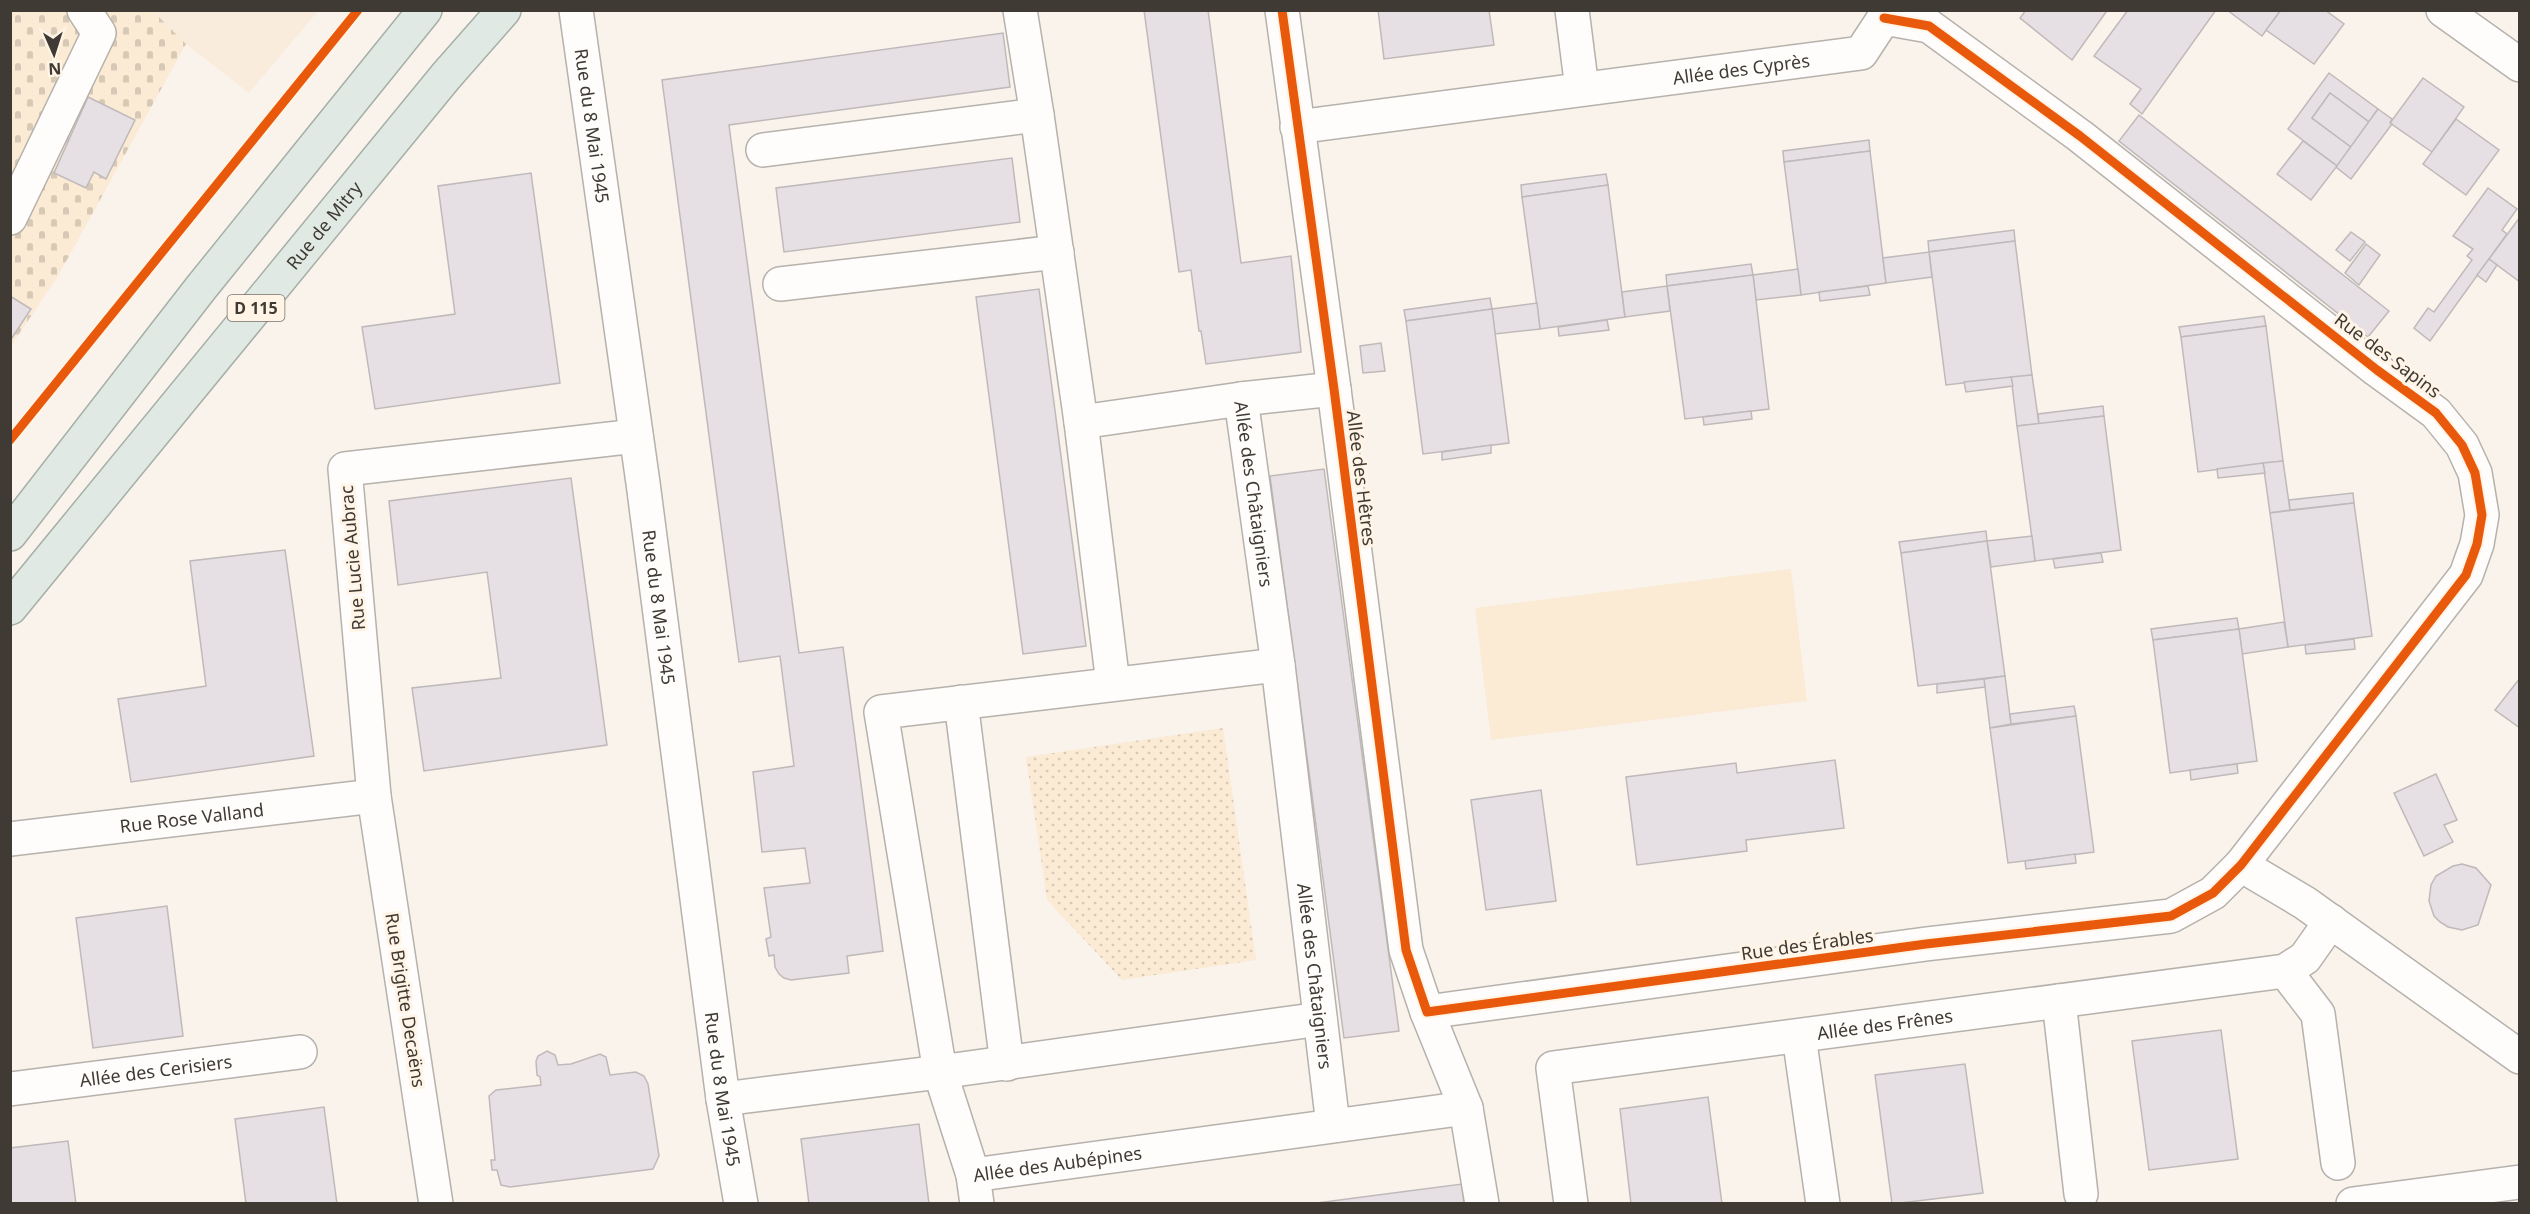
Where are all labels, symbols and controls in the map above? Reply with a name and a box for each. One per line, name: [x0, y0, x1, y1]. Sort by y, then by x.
north arrow: [24, 24, 84, 84]
street label: Rue du 8 Mai 1945: [570, 47, 615, 205]
street label: Allée des Cyprès: [1671, 48, 1811, 90]
text: N: [48, 58, 62, 80]
street label: Rue de Mitry: [281, 175, 368, 274]
road number: D 115: [228, 295, 284, 321]
street label: Rue des Sapins: [2330, 307, 2446, 403]
street label: Allée des Châtaigniers: [1229, 400, 1279, 588]
street label: Allée des Hêtres: [1342, 409, 1382, 547]
street label: Rue Lucie Aubrac: [334, 484, 370, 631]
street label: Rue du 8 Mai 1945: [637, 528, 681, 686]
street label: Rue Rose Valland: [118, 797, 265, 838]
street label: Allée des Châtaigniers: [1292, 882, 1338, 1071]
street label: Rue Brigitte Decaëns: [380, 911, 432, 1089]
street label: Rue des Érables: [1739, 923, 1875, 965]
street label: Allée des Frênes: [1815, 1003, 1954, 1045]
street label: Rue du 8 Mai 1945: [700, 1010, 746, 1168]
street label: Allée des Cerisiers: [78, 1049, 233, 1092]
street label: Allée des Aubépines: [972, 1140, 1143, 1187]

